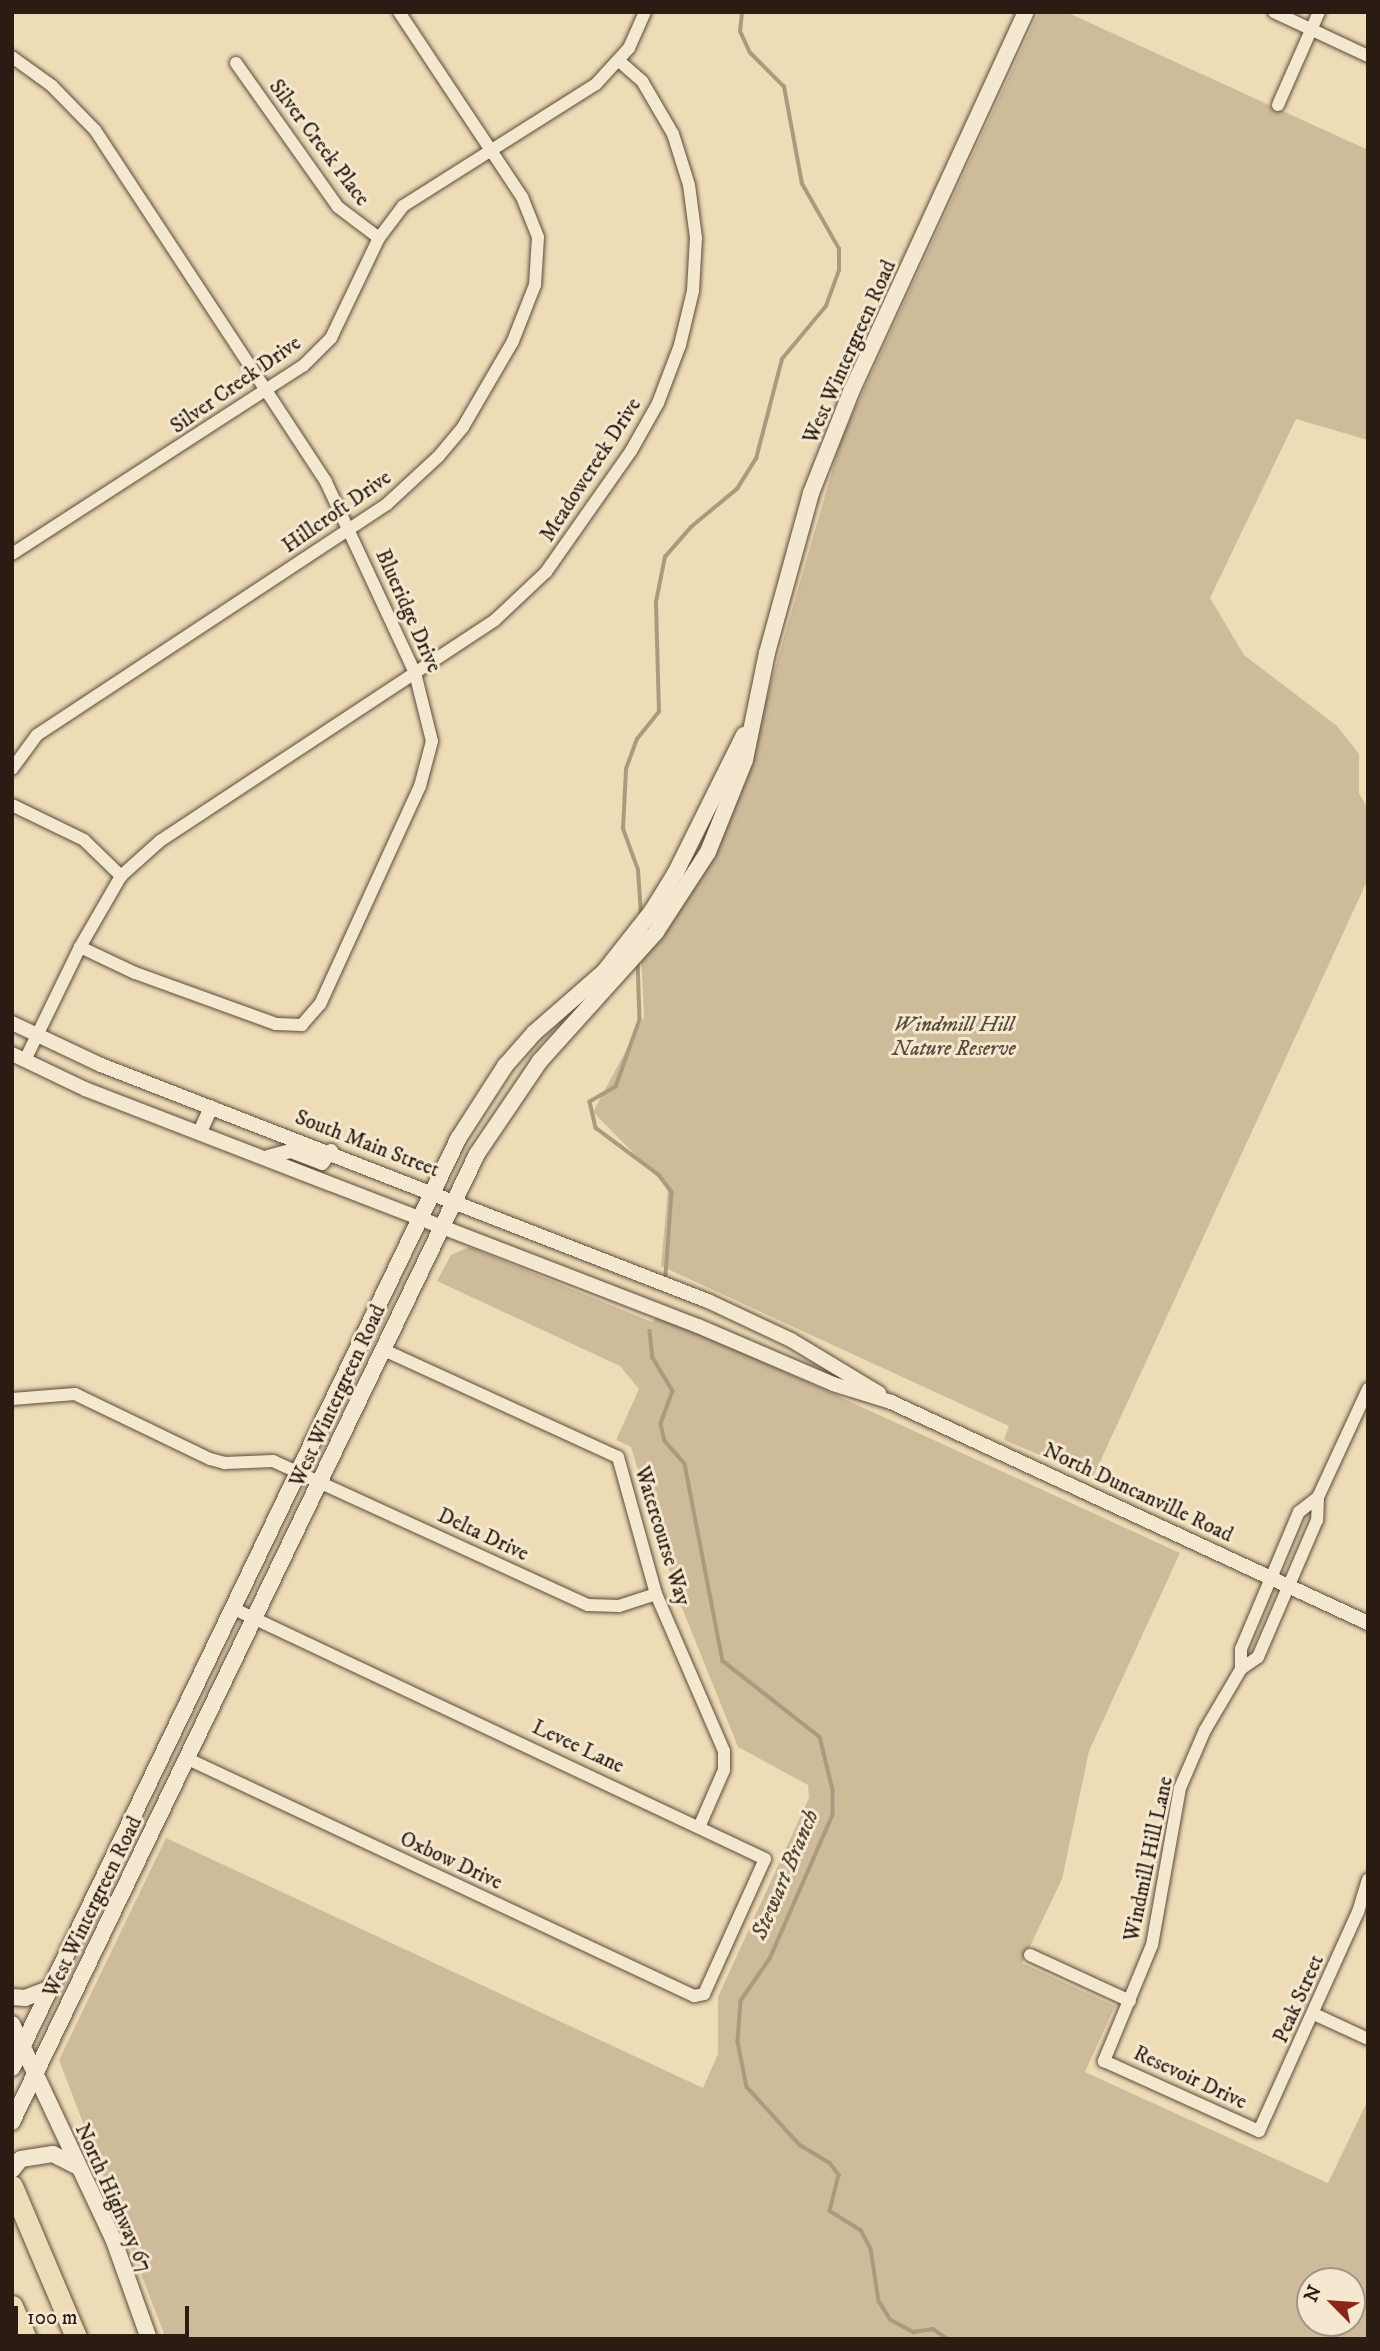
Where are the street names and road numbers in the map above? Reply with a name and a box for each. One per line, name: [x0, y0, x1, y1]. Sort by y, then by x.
street label: Silver Creek Place: [263, 75, 375, 211]
street label: West Wintergreen Road: [798, 256, 902, 448]
street label: Silver Creek Drive: [166, 331, 306, 439]
street label: Meadowcreek Drive: [535, 393, 647, 547]
street label: Hillcroft Drive: [278, 465, 396, 559]
street label: Blueridge Drive: [370, 546, 446, 676]
street label: South Main Street: [291, 1105, 443, 1183]
street label: West Wintergreen Road: [285, 1301, 391, 1491]
street label: North Duncanville Road: [1039, 1438, 1237, 1548]
street label: Watercourse Way: [629, 1463, 695, 1609]
street label: Delta Drive: [434, 1503, 532, 1567]
street label: Levee Lane: [528, 1715, 628, 1779]
street label: Windmill Hill Lane: [1119, 1774, 1179, 1944]
street label: West Wintergreen Road: [38, 1812, 148, 2002]
street label: Oxbow Drive: [396, 1826, 506, 1896]
street label: Peak Street: [1268, 1951, 1330, 2047]
street label: Resevoir Drive: [1129, 2041, 1251, 2115]
street label: North Highway 67: [69, 2120, 157, 2276]

